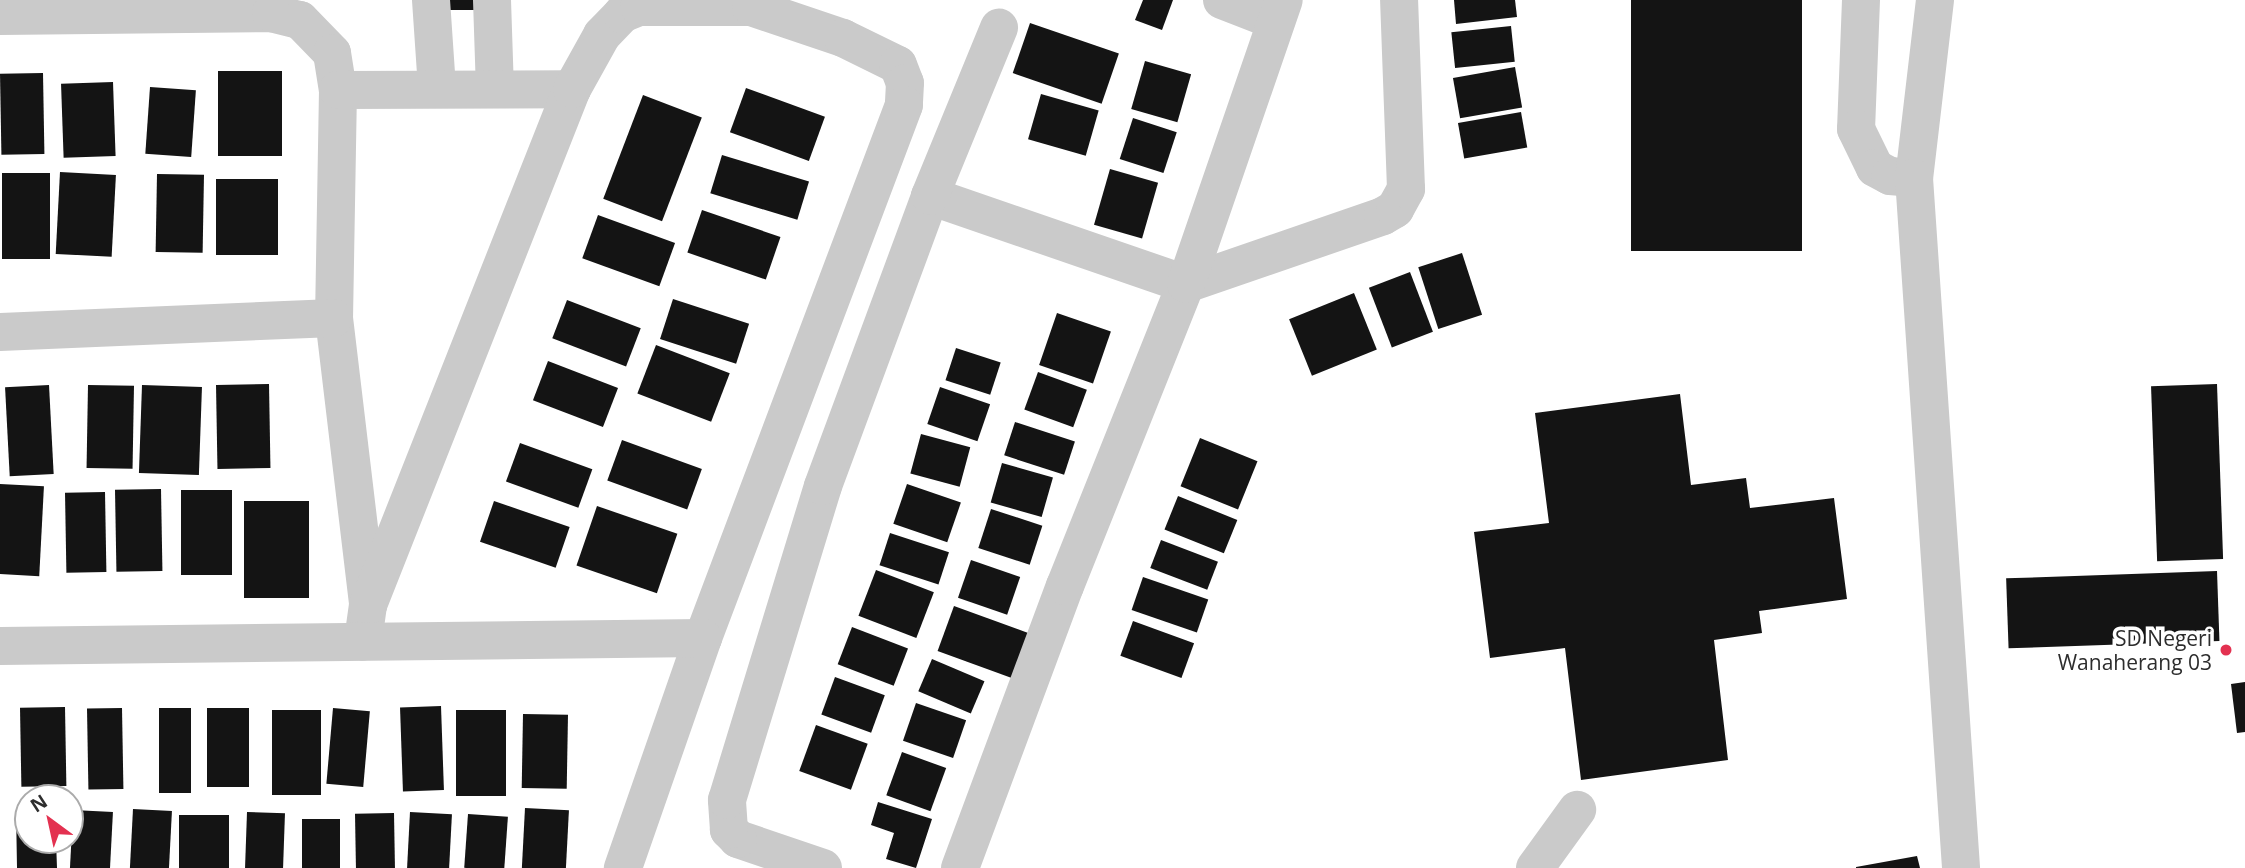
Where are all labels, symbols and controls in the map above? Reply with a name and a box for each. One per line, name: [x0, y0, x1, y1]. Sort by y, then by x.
place label: SD Negeri Wanaherang 03: [2058, 625, 2212, 675]
marker: SD Negeri Wanaherang 03: [2218, 642, 2234, 658]
north arrow: [14, 784, 84, 854]
text: N: [25, 788, 52, 818]

